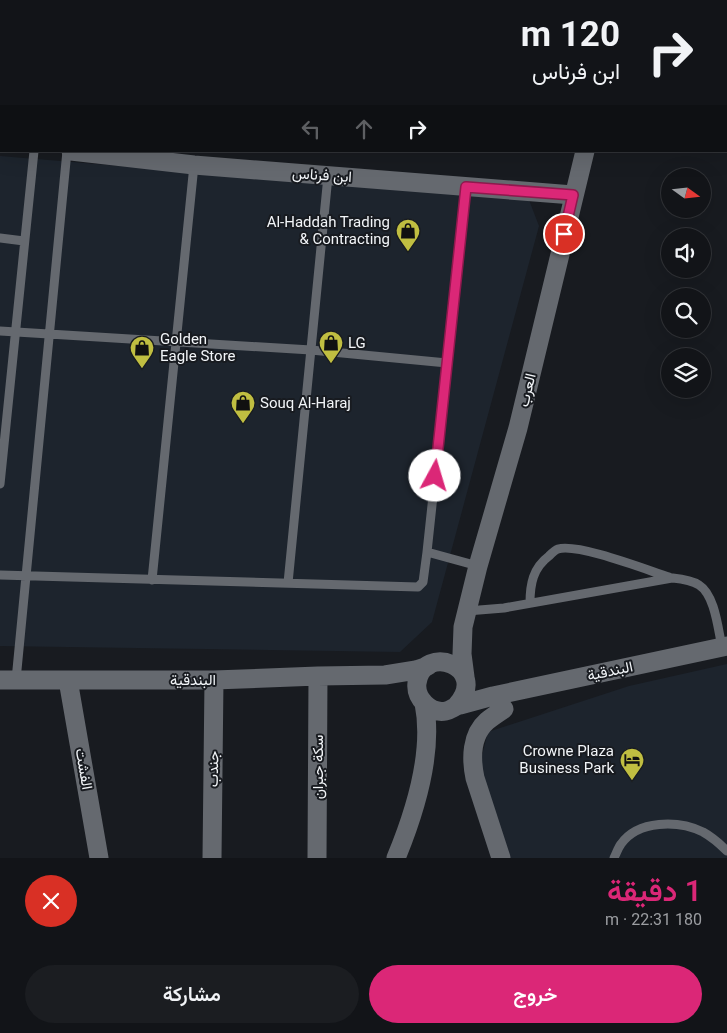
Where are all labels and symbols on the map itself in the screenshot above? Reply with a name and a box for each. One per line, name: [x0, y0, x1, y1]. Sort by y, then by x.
street label: ابن فرناس: [291, 164, 353, 187]
north arrow: [661, 168, 711, 218]
place label: Al-Haddah Trading & Contracting: [267, 213, 390, 248]
pin: [543, 213, 585, 255]
shop icon: Al-Haddah Trading & Contracting: [395, 218, 421, 252]
place label: Golden Eagle Store: [160, 330, 236, 365]
shop icon: LG: [318, 330, 344, 364]
place label: LG: [348, 334, 366, 352]
shop icon: Golden Eagle Store: [129, 335, 155, 369]
street label: العرب: [514, 371, 540, 409]
shop icon: Souq Al-Haraj: [230, 390, 256, 424]
place label: Souq Al-Haraj: [260, 394, 351, 412]
position arrow: [408, 449, 460, 501]
street label: البندقية: [586, 657, 634, 685]
street label: البندقية: [170, 671, 216, 689]
street label: سكة جبران: [309, 735, 327, 799]
place label: Crowne Plaza Business Park: [519, 742, 614, 777]
street label: الفشت: [72, 747, 96, 791]
hotel icon: Crowne Plaza Business Park: [619, 747, 645, 781]
street label: جندب: [204, 751, 222, 787]

